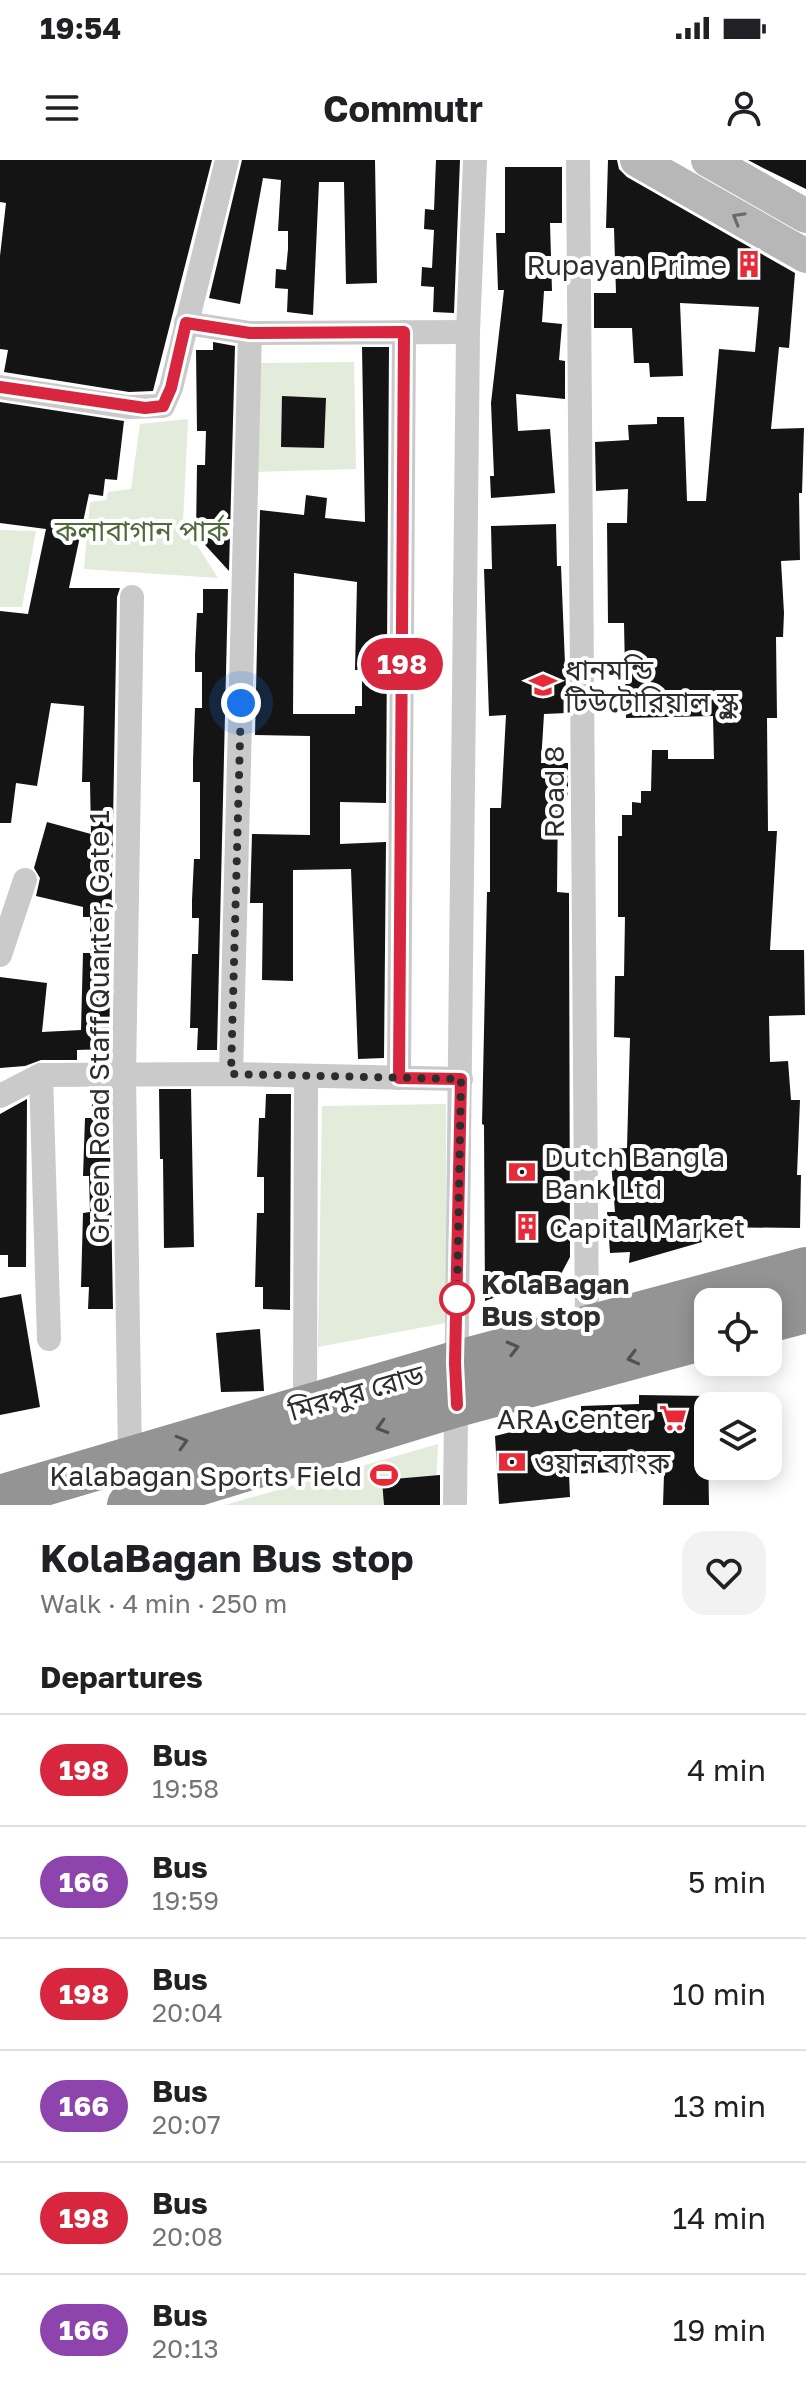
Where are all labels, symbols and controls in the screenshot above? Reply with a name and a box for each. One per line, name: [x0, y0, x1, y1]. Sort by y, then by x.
text: 19:54: [40, 10, 121, 46]
icon: menu: [40, 86, 84, 130]
icon: person: [722, 86, 766, 130]
text: Commutr: [323, 87, 483, 130]
one-way arrow: [732, 212, 746, 227]
place label: Rupayan Prime: [526, 248, 727, 281]
building icon: Rupayan Prime: [734, 249, 764, 279]
park label: কলাবাগান পার্ক: [54, 514, 229, 547]
line badge: 198: [356, 638, 448, 690]
text: 198: [377, 647, 427, 680]
place label: ধানমন্ডি টিউটোরিয়াল স্কুল: [564, 653, 739, 719]
school or university icon: ধানমন্ডি টিউটোরিয়াল স্কুল: [528, 670, 558, 700]
your location: [221, 683, 261, 723]
street label: Road 8: [537, 746, 570, 838]
street label: Green Road Staff Quarter, Gate 1: [82, 810, 115, 1244]
place label: Dutch Bangla Bank Ltd: [544, 1140, 725, 1205]
bank icon: Dutch Bangla Bank Ltd: [507, 1157, 537, 1187]
place label: Capital Market: [549, 1211, 745, 1244]
building icon: Capital Market: [512, 1212, 542, 1242]
place label: KolaBagan Bus stop: [481, 1267, 630, 1332]
marker: KolaBagan Bus stop: [440, 1282, 474, 1316]
map controls: [694, 1288, 782, 1480]
button: locate: [694, 1288, 782, 1376]
one-way arrow: [505, 1340, 519, 1357]
one-way arrow: [626, 1348, 640, 1365]
street label: মিরপুর রোড: [284, 1357, 429, 1428]
button: layers: [694, 1392, 782, 1480]
place label: ARA Center: [497, 1402, 651, 1435]
supermarket icon: ARA Center: [658, 1403, 688, 1433]
one-way arrow: [376, 1418, 390, 1434]
one-way arrow: [174, 1435, 188, 1451]
place label: ওয়ান ব্যাংক: [534, 1446, 670, 1479]
bank icon: ওয়ান ব্যাংক: [497, 1447, 527, 1477]
place label: Kalabagan Sports Field: [49, 1459, 362, 1492]
sports icon: Kalabagan Sports Field: [369, 1460, 399, 1490]
button: heart: [682, 1531, 766, 1615]
text: KolaBagan Bus stop: [40, 1535, 414, 1580]
text: Walk · 4 min · 250 m: [40, 1588, 287, 1619]
text: Departures: [40, 1659, 203, 1695]
text: Bus: [152, 1737, 208, 1773]
text: 4 min: [687, 1752, 766, 1788]
text: 198: [59, 1753, 109, 1786]
text: 19:58: [152, 1773, 219, 1804]
text: Bus: [152, 1849, 208, 1885]
text: 5 min: [688, 1864, 766, 1900]
text: 166: [59, 1865, 109, 1898]
text: 19:59: [152, 1885, 219, 1916]
text: Bus: [152, 1961, 208, 1997]
text: 10 min: [672, 1976, 766, 2012]
text: 198: [59, 1977, 109, 2010]
text: 20:04: [152, 1997, 223, 2028]
text: Bus: [152, 2073, 208, 2109]
text: 13 min: [673, 2088, 766, 2124]
text: 166: [59, 2089, 109, 2122]
text: 20:07: [152, 2109, 221, 2140]
text: Bus: [152, 2185, 208, 2221]
text: 14 min: [673, 2200, 766, 2236]
text: 198: [59, 2201, 109, 2234]
text: 20:08: [152, 2221, 223, 2252]
text: Bus: [152, 2297, 208, 2333]
text: 19 min: [673, 2312, 766, 2348]
text: 166: [59, 2313, 109, 2346]
text: 20:13: [152, 2333, 219, 2364]

